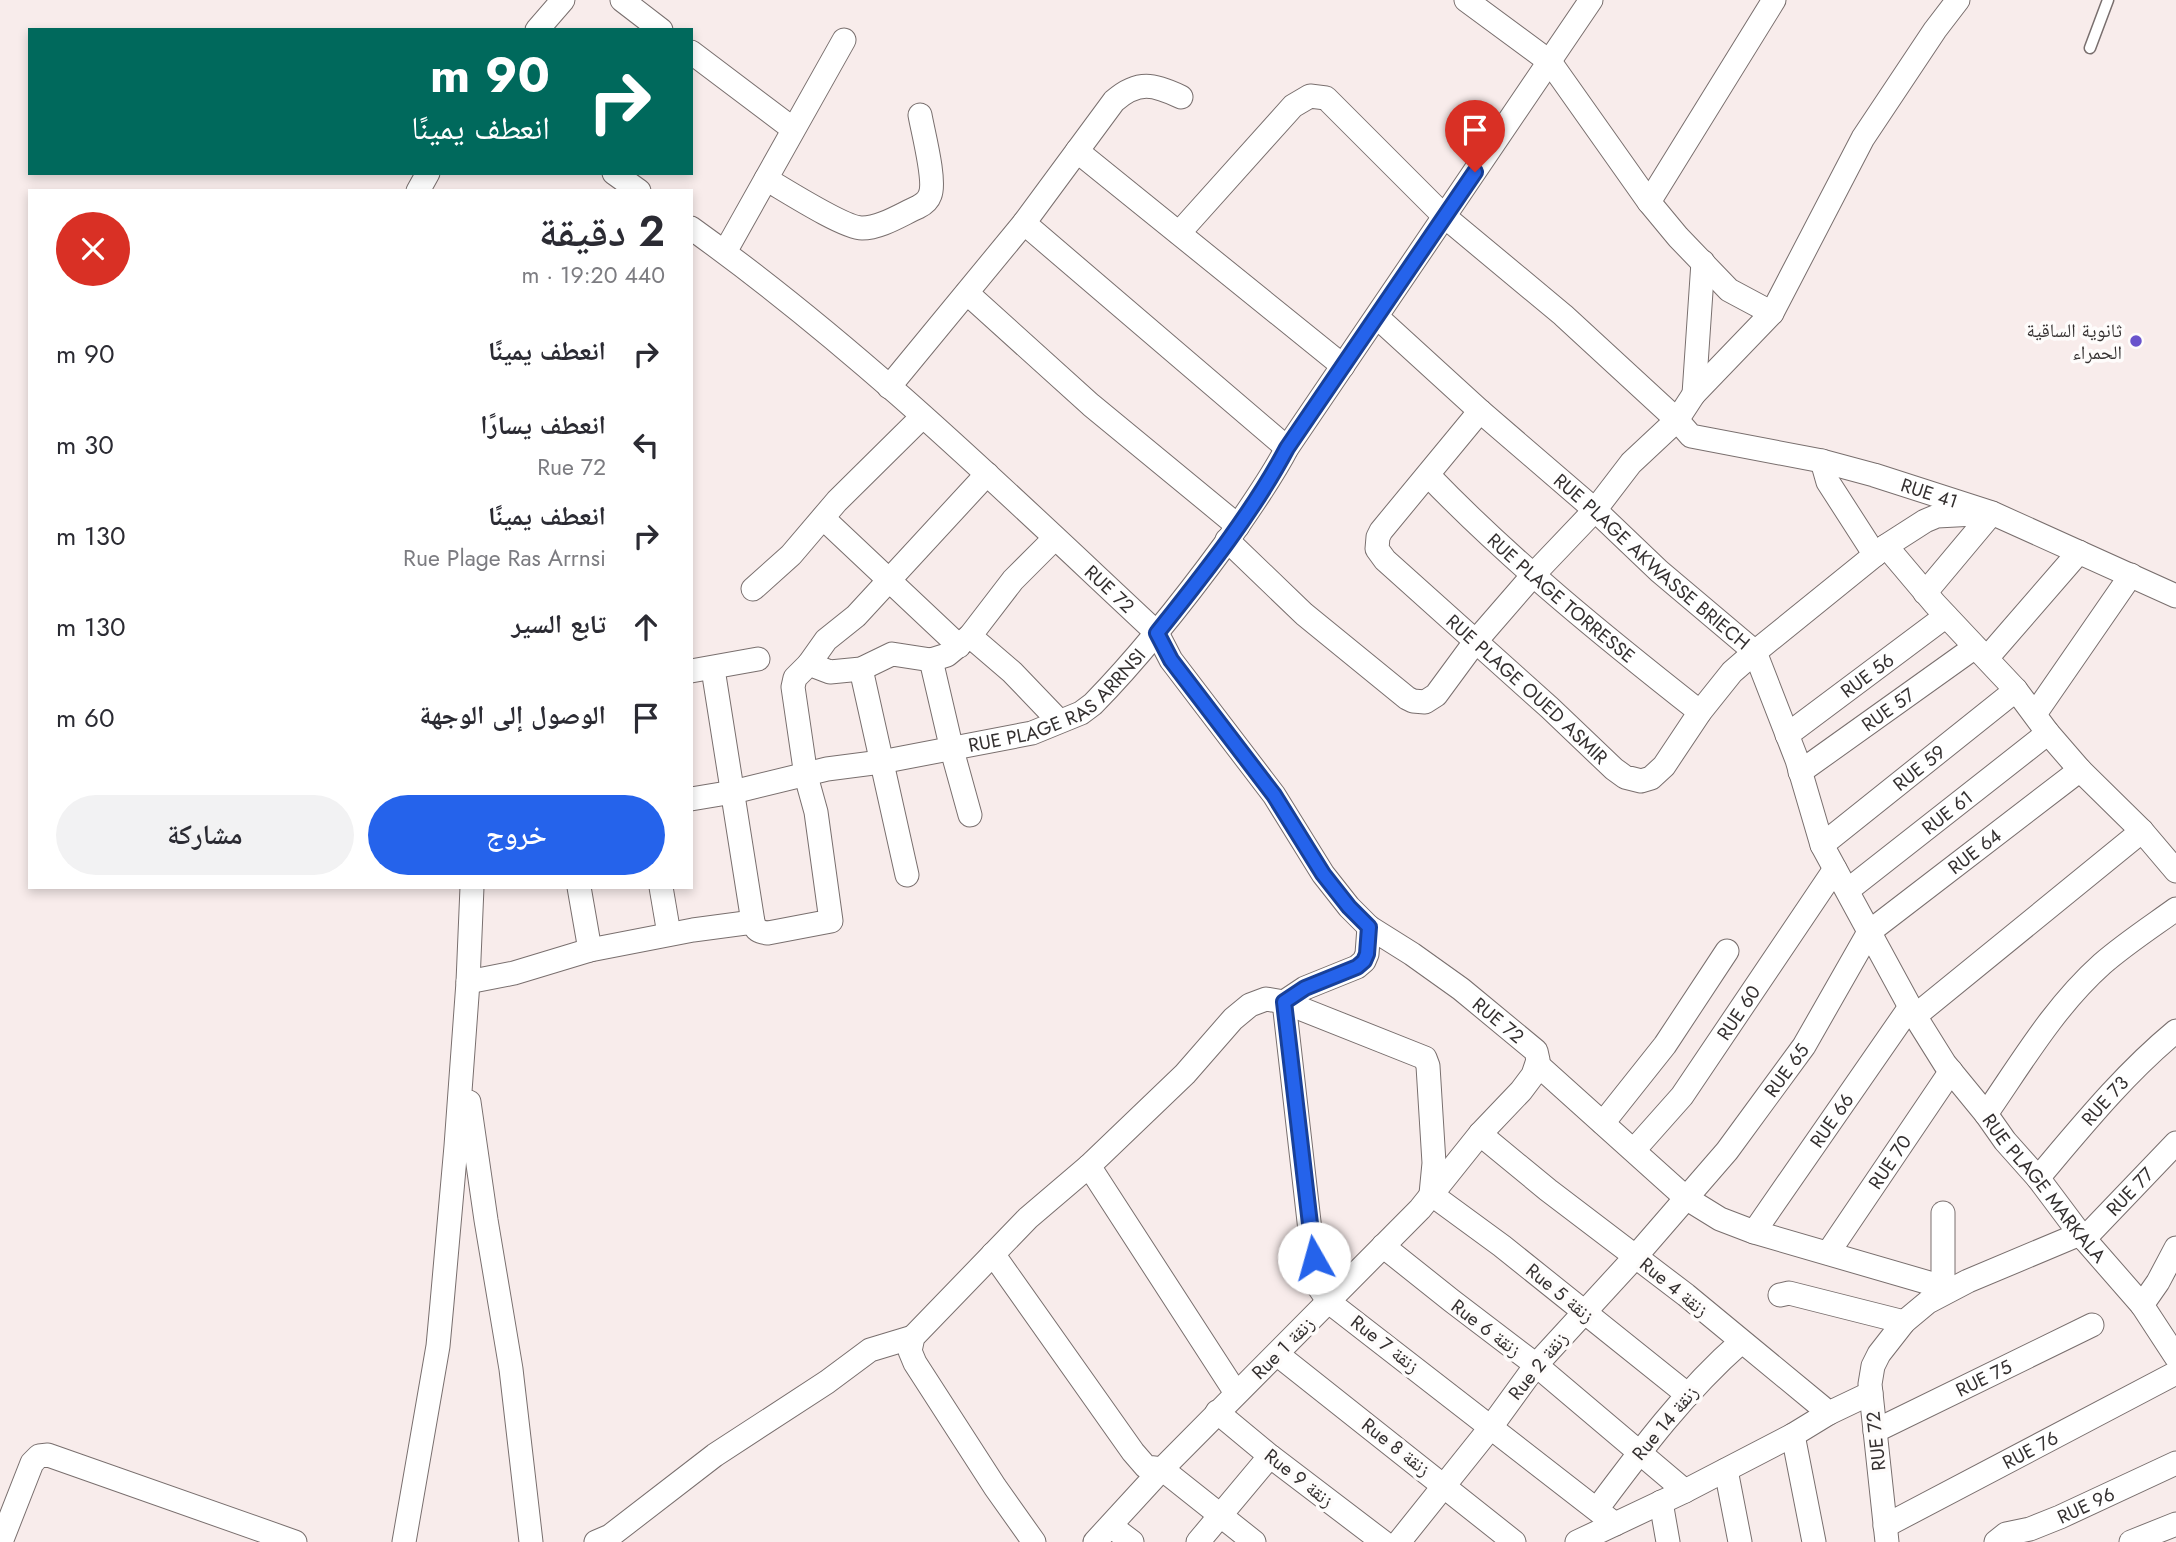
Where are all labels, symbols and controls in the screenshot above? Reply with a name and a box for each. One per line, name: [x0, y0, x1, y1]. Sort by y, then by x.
text: 90 m: [430, 40, 550, 110]
icon: right: [574, 56, 665, 147]
pin: [1445, 100, 1505, 172]
text: انعطف يمينًا: [411, 105, 550, 151]
icon: arrive: [1456, 111, 1494, 149]
text: 2 دقيقة: [539, 201, 665, 262]
button: close: [56, 212, 130, 286]
text: 440 m · 19:20: [521, 258, 665, 292]
place label: ثانوية الساقية الحمراء: [2026, 317, 2122, 366]
text: انعطف يمينًا: [488, 332, 606, 370]
marker: ثانوية الساقية الحمراء: [2128, 333, 2144, 349]
text: 90 m: [56, 335, 115, 373]
icon: right: [627, 335, 665, 373]
text: انعطف يسارًا: [480, 406, 606, 444]
text: 30 m: [56, 426, 114, 464]
icon: left: [627, 426, 665, 464]
text: Rue 72: [537, 450, 606, 484]
street label: RUE PLAGE AKWASSE BRIECH: [1548, 467, 1756, 656]
street label: RUE 41: [1898, 471, 1961, 515]
text: انعطف يمينًا: [488, 497, 606, 535]
text: 130 m: [56, 517, 126, 555]
icon: right: [627, 517, 665, 555]
street label: RUE PLAGE TORRESSE: [1482, 527, 1641, 669]
text: Rue Plage Ras Arrnsi: [403, 541, 606, 575]
street label: RUE 72: [1079, 558, 1141, 619]
text: تابع السير: [511, 605, 606, 643]
text: 130 m: [56, 608, 126, 646]
icon: ahead: [627, 608, 665, 646]
street label: RUE PLAGE OUED ASMIR: [1441, 608, 1614, 770]
street label: RUE PLAGE RAS ARRNSI: [966, 642, 1152, 758]
street label: RUE 56: [1835, 646, 1899, 704]
street label: RUE 57: [1856, 681, 1920, 737]
text: الوصول إلى الوجهة: [419, 696, 606, 734]
text: 60 m: [56, 699, 115, 737]
icon: arrive: [627, 699, 665, 737]
street label: RUE 59: [1887, 738, 1951, 797]
street label: RUE 61: [1916, 784, 1978, 841]
button: مشاركة: [56, 795, 354, 875]
button: خروج: [368, 795, 665, 875]
street label: RUE 64: [1942, 822, 2007, 880]
street label: RUE 60: [1710, 980, 1767, 1045]
street label: RUE 72: [1467, 991, 1530, 1049]
street label: RUE 65: [1758, 1038, 1815, 1102]
street label: RUE 73: [2075, 1070, 2134, 1132]
street label: RUE 66: [1803, 1088, 1860, 1153]
street label: RUE PLAGE MARKALA: [1976, 1108, 2113, 1269]
street label: RUE 70: [1862, 1129, 1918, 1194]
street label: RUE 77: [2100, 1161, 2160, 1222]
position arrow: [1277, 1221, 1351, 1295]
street label: Rue 4 زنقة: [1634, 1251, 1714, 1323]
street label: Rue 5 زنقة: [1520, 1257, 1600, 1329]
street label: Rue 6 زنقة: [1445, 1293, 1527, 1363]
street label: Rue 7 زنقة: [1345, 1309, 1425, 1379]
street label: Rue 1 زنقة: [1246, 1311, 1320, 1385]
street label: Rue 2 زنقة: [1502, 1326, 1574, 1406]
street label: RUE 75: [1951, 1353, 2016, 1403]
street label: Rue 14 زنقة: [1626, 1380, 1704, 1466]
street label: RUE 72: [1859, 1410, 1893, 1472]
street label: Rue 8 زنقة: [1356, 1412, 1436, 1482]
street label: RUE 76: [1997, 1424, 2063, 1476]
street label: Rue 9 زنقة: [1259, 1442, 1339, 1514]
street label: RUE 96: [2053, 1480, 2119, 1530]

